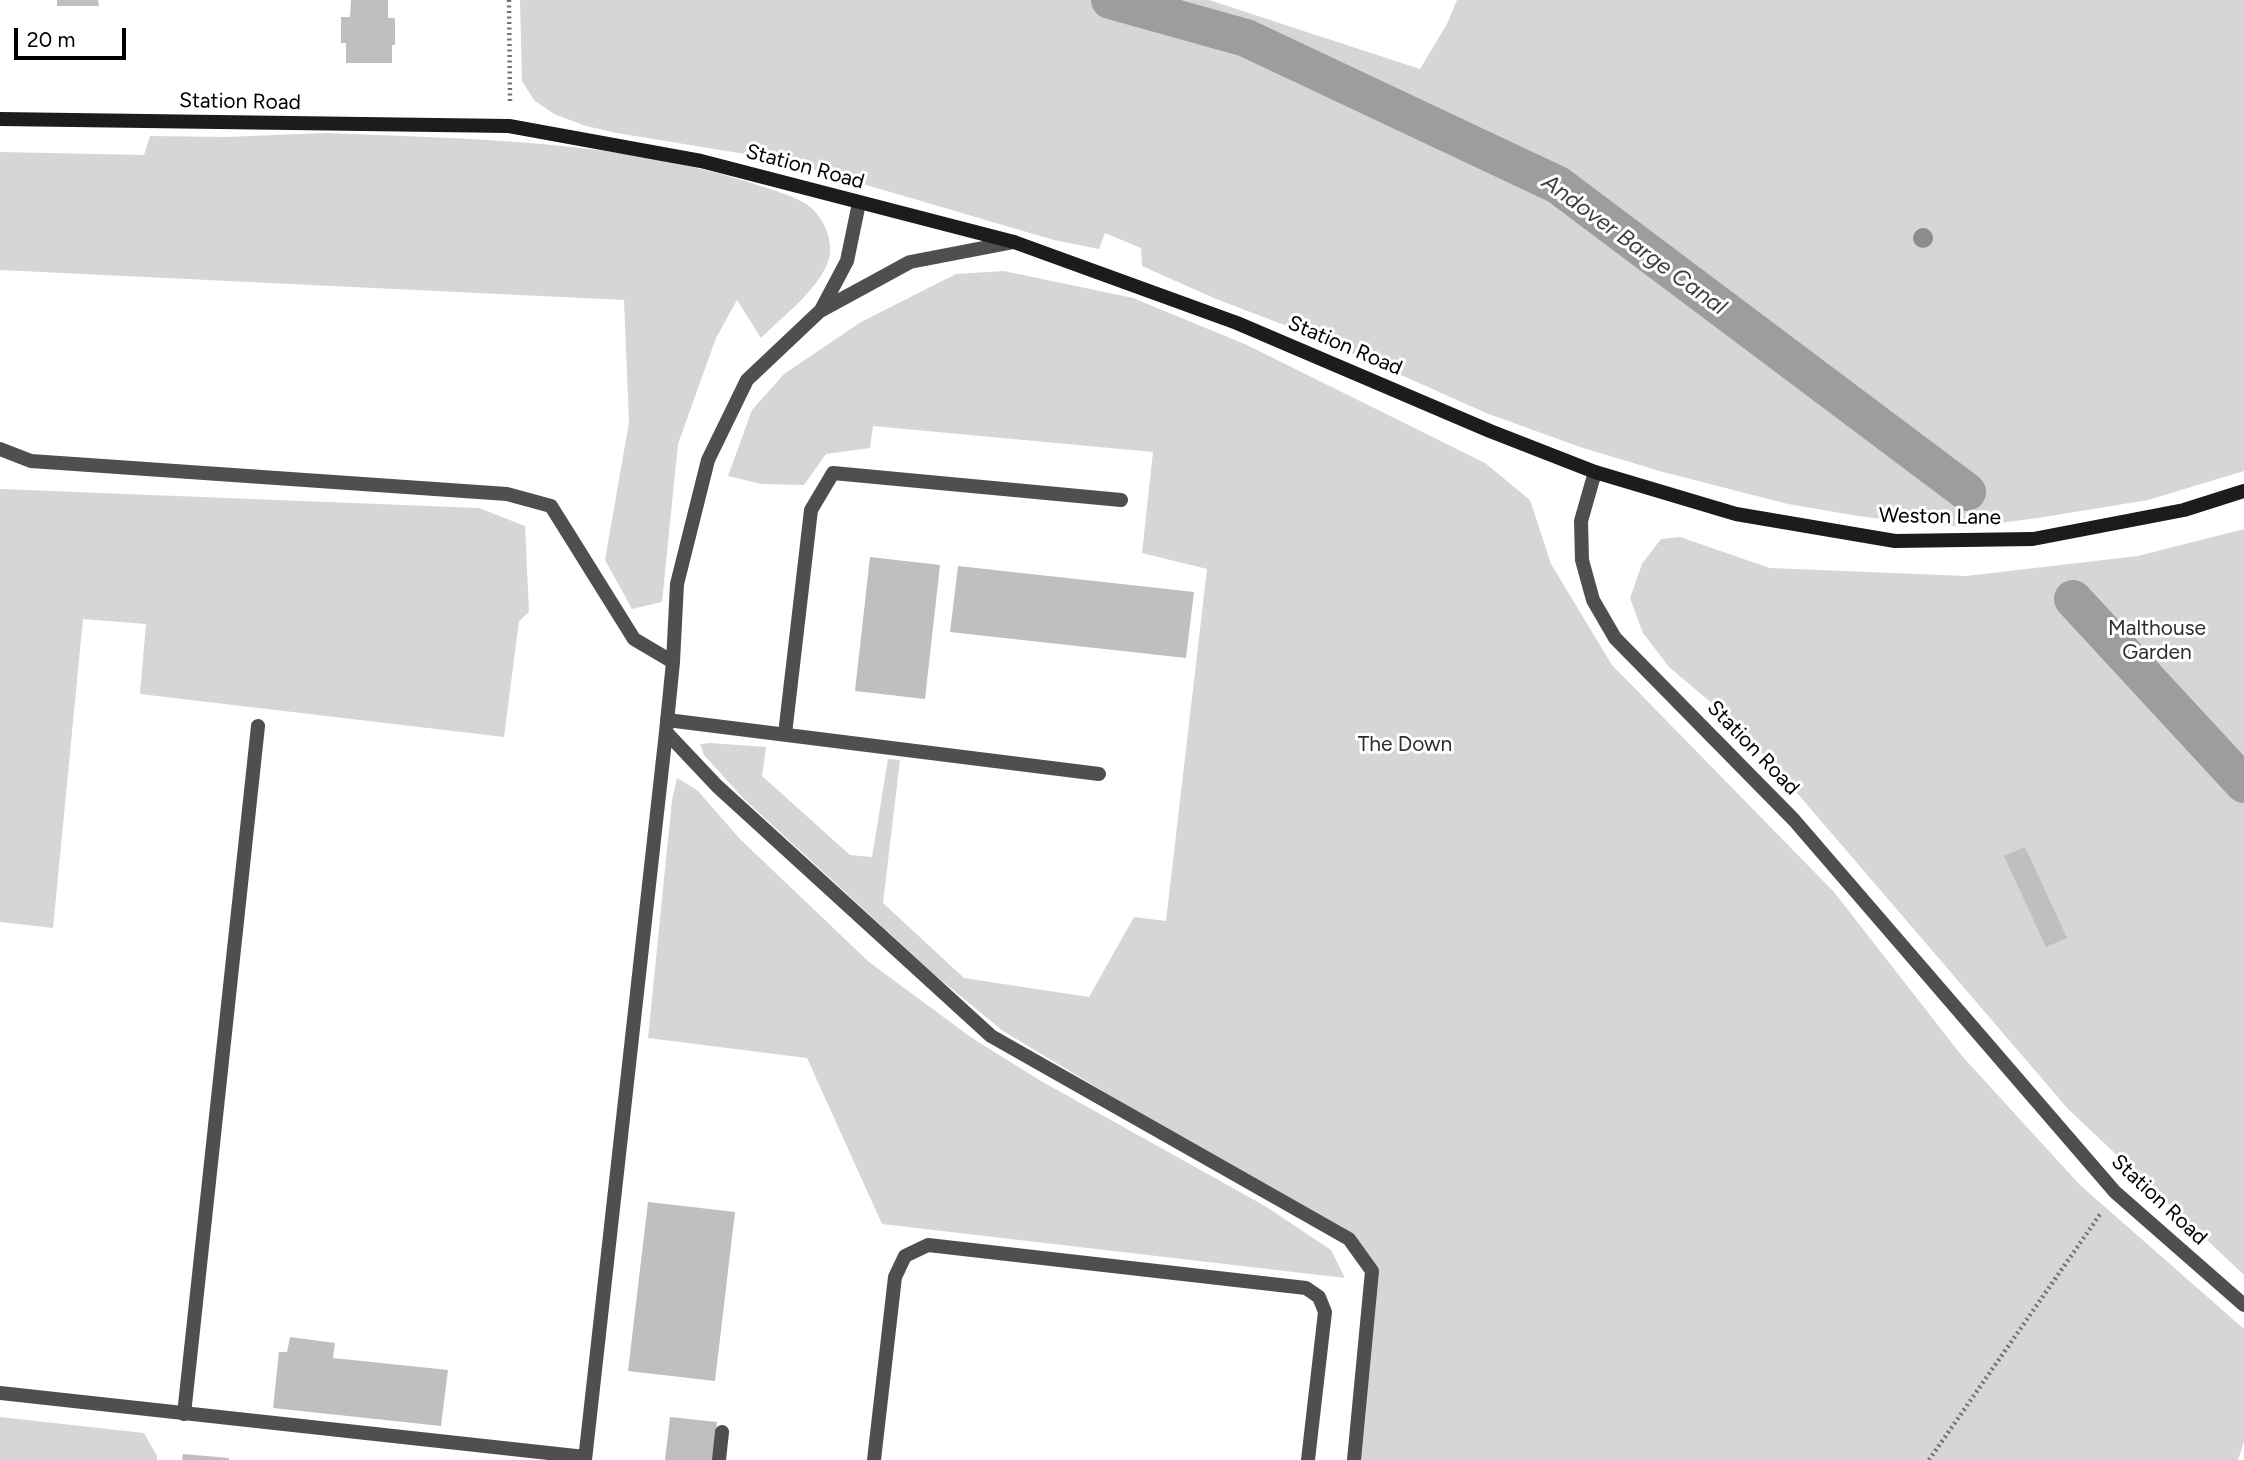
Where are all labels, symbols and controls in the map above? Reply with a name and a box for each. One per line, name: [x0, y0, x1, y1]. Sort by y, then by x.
scale bar: [18, 14, 130, 58]
text: 20 m: [27, 27, 75, 52]
street label: Station Road: [179, 88, 301, 116]
street label: Station Road: [743, 139, 867, 195]
water label: Andover Barge Canal: [1536, 169, 1732, 321]
street label: Station Road: [1284, 311, 1406, 381]
street label: Weston Lane: [1879, 503, 2001, 531]
park label: Malthouse Garden: [2108, 616, 2206, 666]
street label: Station Road: [1702, 695, 1804, 801]
park label: The Down: [1358, 732, 1452, 758]
street label: Station Road: [2106, 1149, 2212, 1251]

